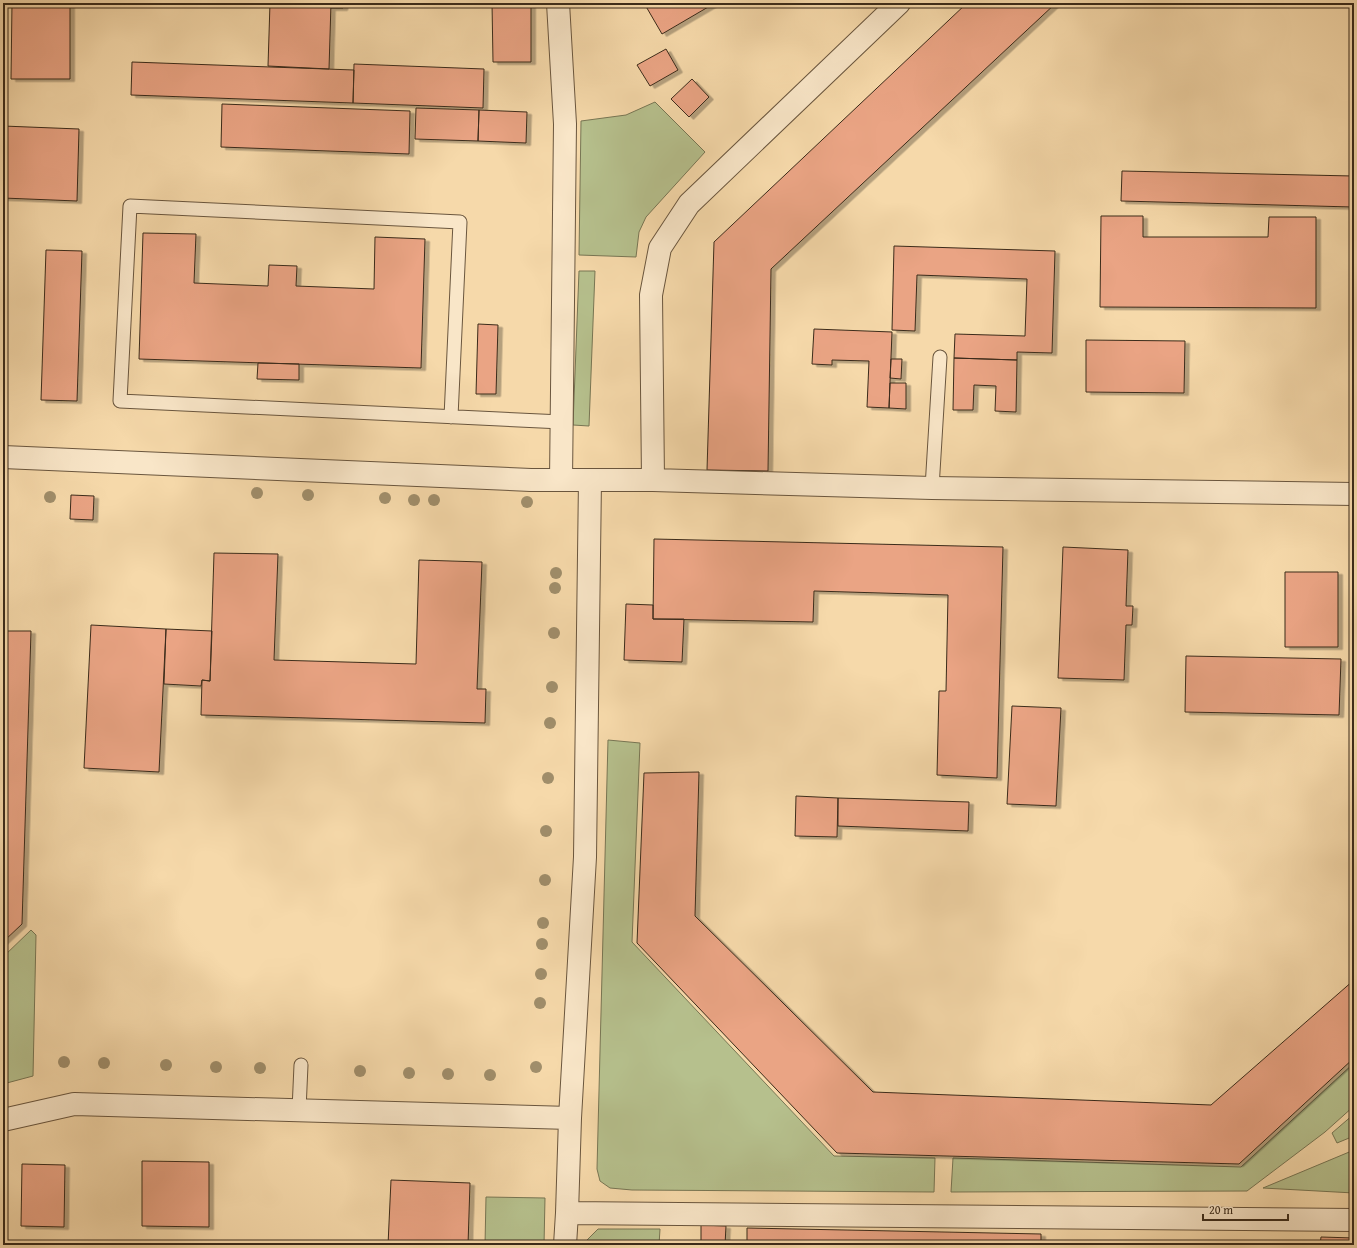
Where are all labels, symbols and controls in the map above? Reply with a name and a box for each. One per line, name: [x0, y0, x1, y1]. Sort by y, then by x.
scale bar: [1203, 1196, 1288, 1222]
text: 20 m: [1209, 1201, 1233, 1218]

